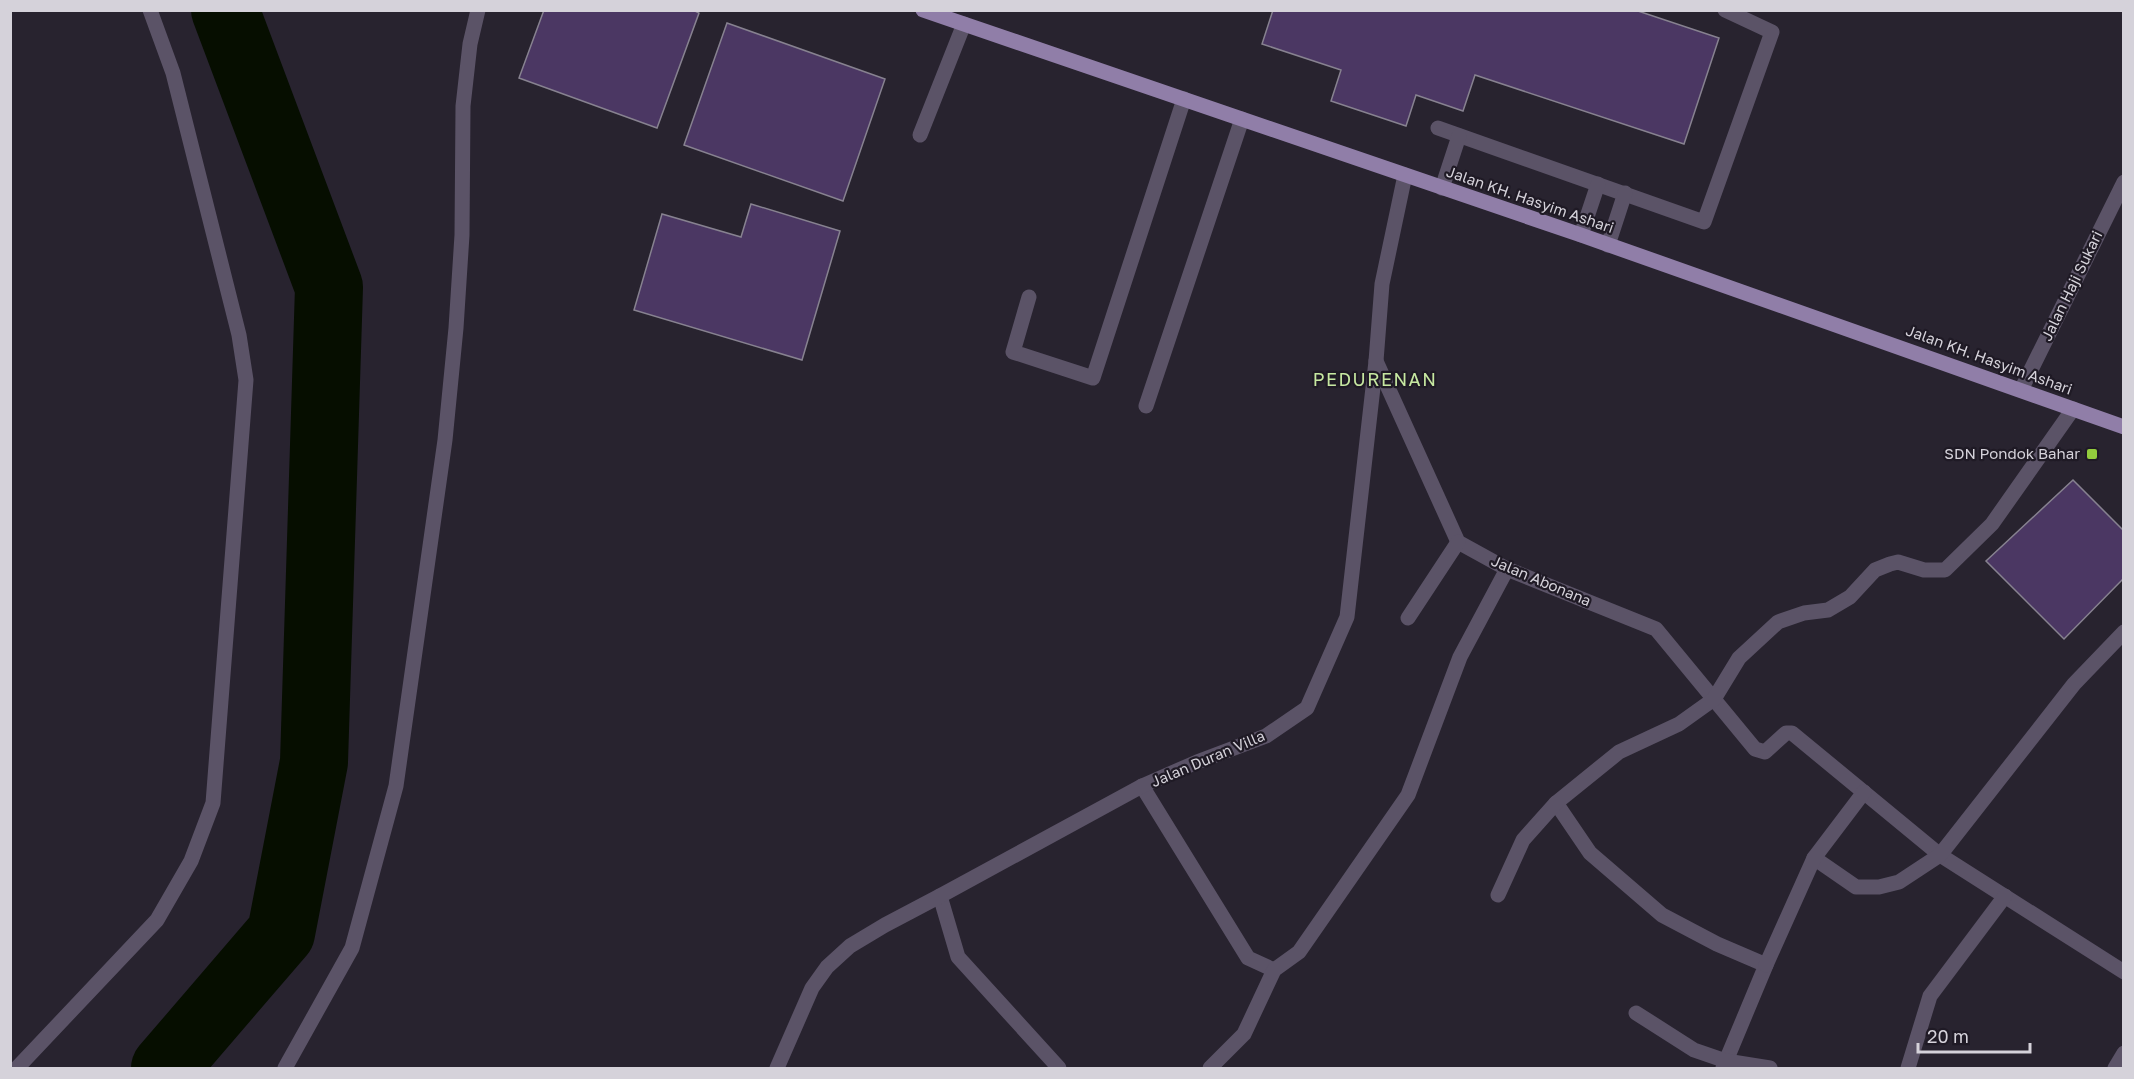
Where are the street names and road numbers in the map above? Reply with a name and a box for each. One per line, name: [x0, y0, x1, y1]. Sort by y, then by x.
street label: Jalan KH. Hasyim Ashari: [1444, 162, 1616, 236]
street label: Jalan Haji Sukari: [2037, 228, 2106, 343]
street label: Jalan KH. Hasyim Ashari: [1904, 321, 2075, 398]
street label: Jalan Abonana: [1489, 551, 1594, 609]
street label: Jalan Duran Villa: [1148, 726, 1267, 790]

